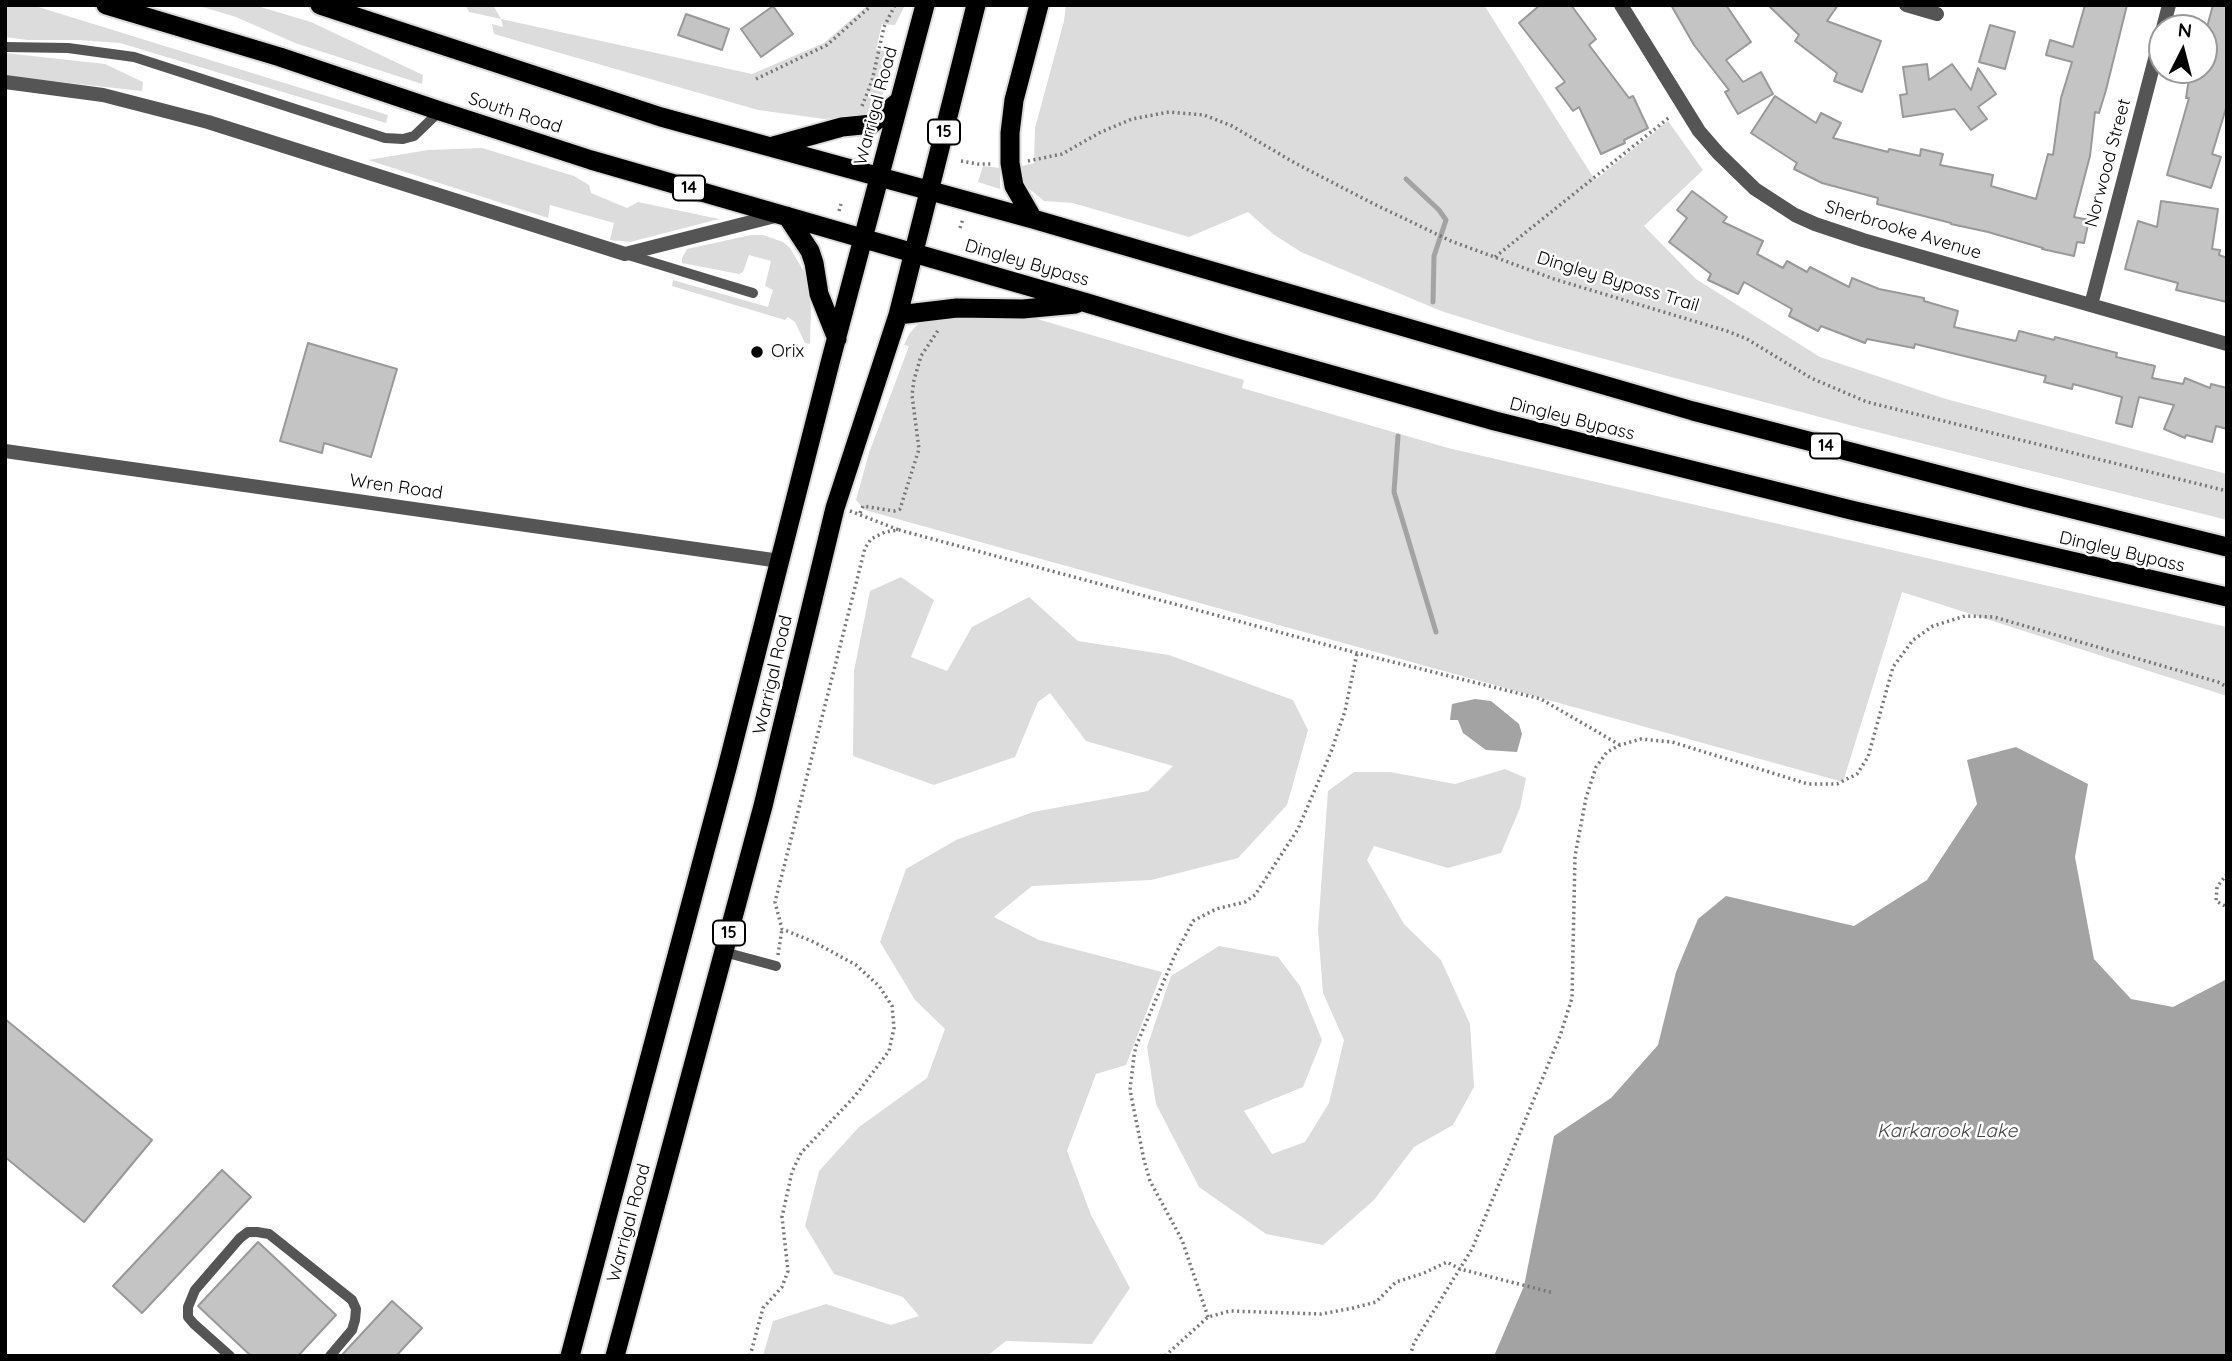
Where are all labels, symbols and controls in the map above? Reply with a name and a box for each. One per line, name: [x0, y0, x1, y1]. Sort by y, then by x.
north arrow: [2148, 14, 2218, 84]
text: N: [2177, 17, 2193, 43]
street label: Warrigal Road: [850, 44, 902, 168]
street label: South Road: [465, 88, 565, 138]
street label: Norwood Street: [2080, 96, 2136, 230]
road number: 15: [928, 120, 960, 144]
road number: 14: [673, 176, 705, 200]
street label: Sherbrooke Avenue: [1822, 196, 1984, 264]
street label: Dingley Bypass: [962, 235, 1092, 291]
street label: Dingley Bypass Trail: [1534, 247, 1702, 317]
place label: Orix: [771, 341, 804, 363]
marker: Orix: [749, 344, 765, 360]
street label: Dingley Bypass: [1507, 393, 1637, 445]
road number: 14: [1810, 434, 1842, 458]
street label: Wren Road: [348, 470, 444, 504]
street label: Dingley Bypass: [2057, 527, 2187, 577]
street label: Warrigal Road: [749, 613, 797, 737]
road number: 15: [713, 920, 745, 945]
water label: Karkarook Lake: [1877, 1120, 2017, 1142]
street label: Warrigal Road: [603, 1161, 655, 1285]

